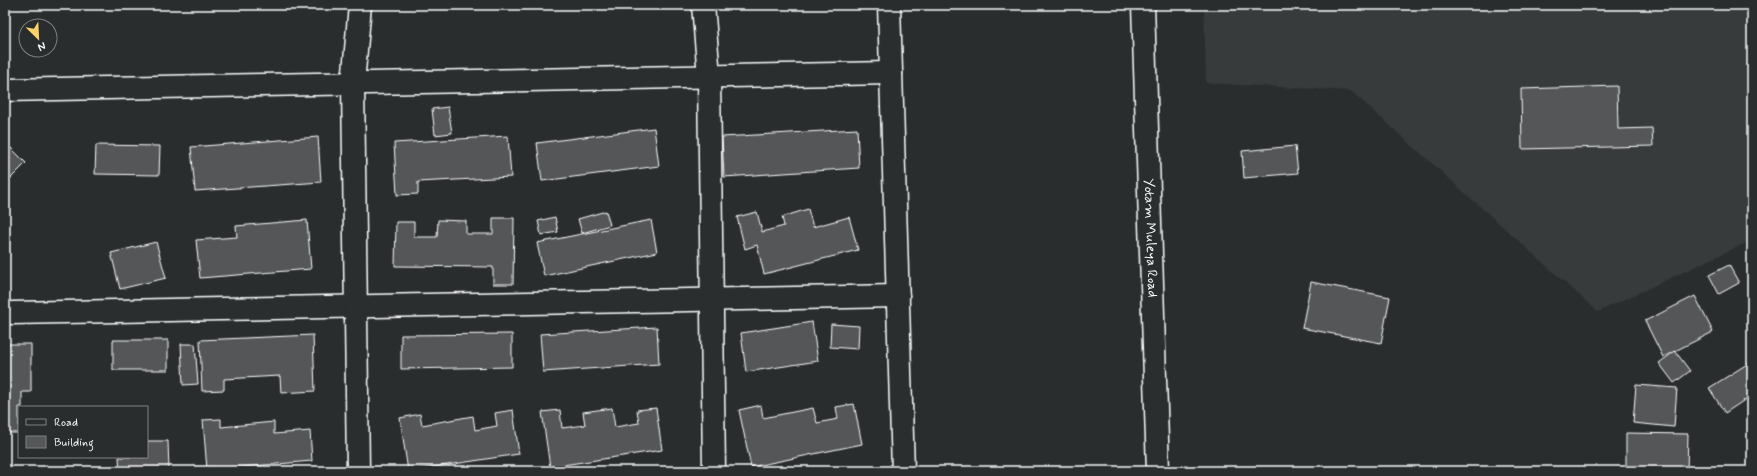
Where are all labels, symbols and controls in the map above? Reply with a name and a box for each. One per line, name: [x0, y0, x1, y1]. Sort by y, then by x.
north arrow: [18, 18, 58, 58]
text: N: [35, 38, 48, 54]
street label: Yotam Muleya Road: [1140, 178, 1161, 298]
legend: [18, 406, 148, 458]
text: Road: [54, 415, 78, 431]
text: Building: [54, 435, 94, 452]

